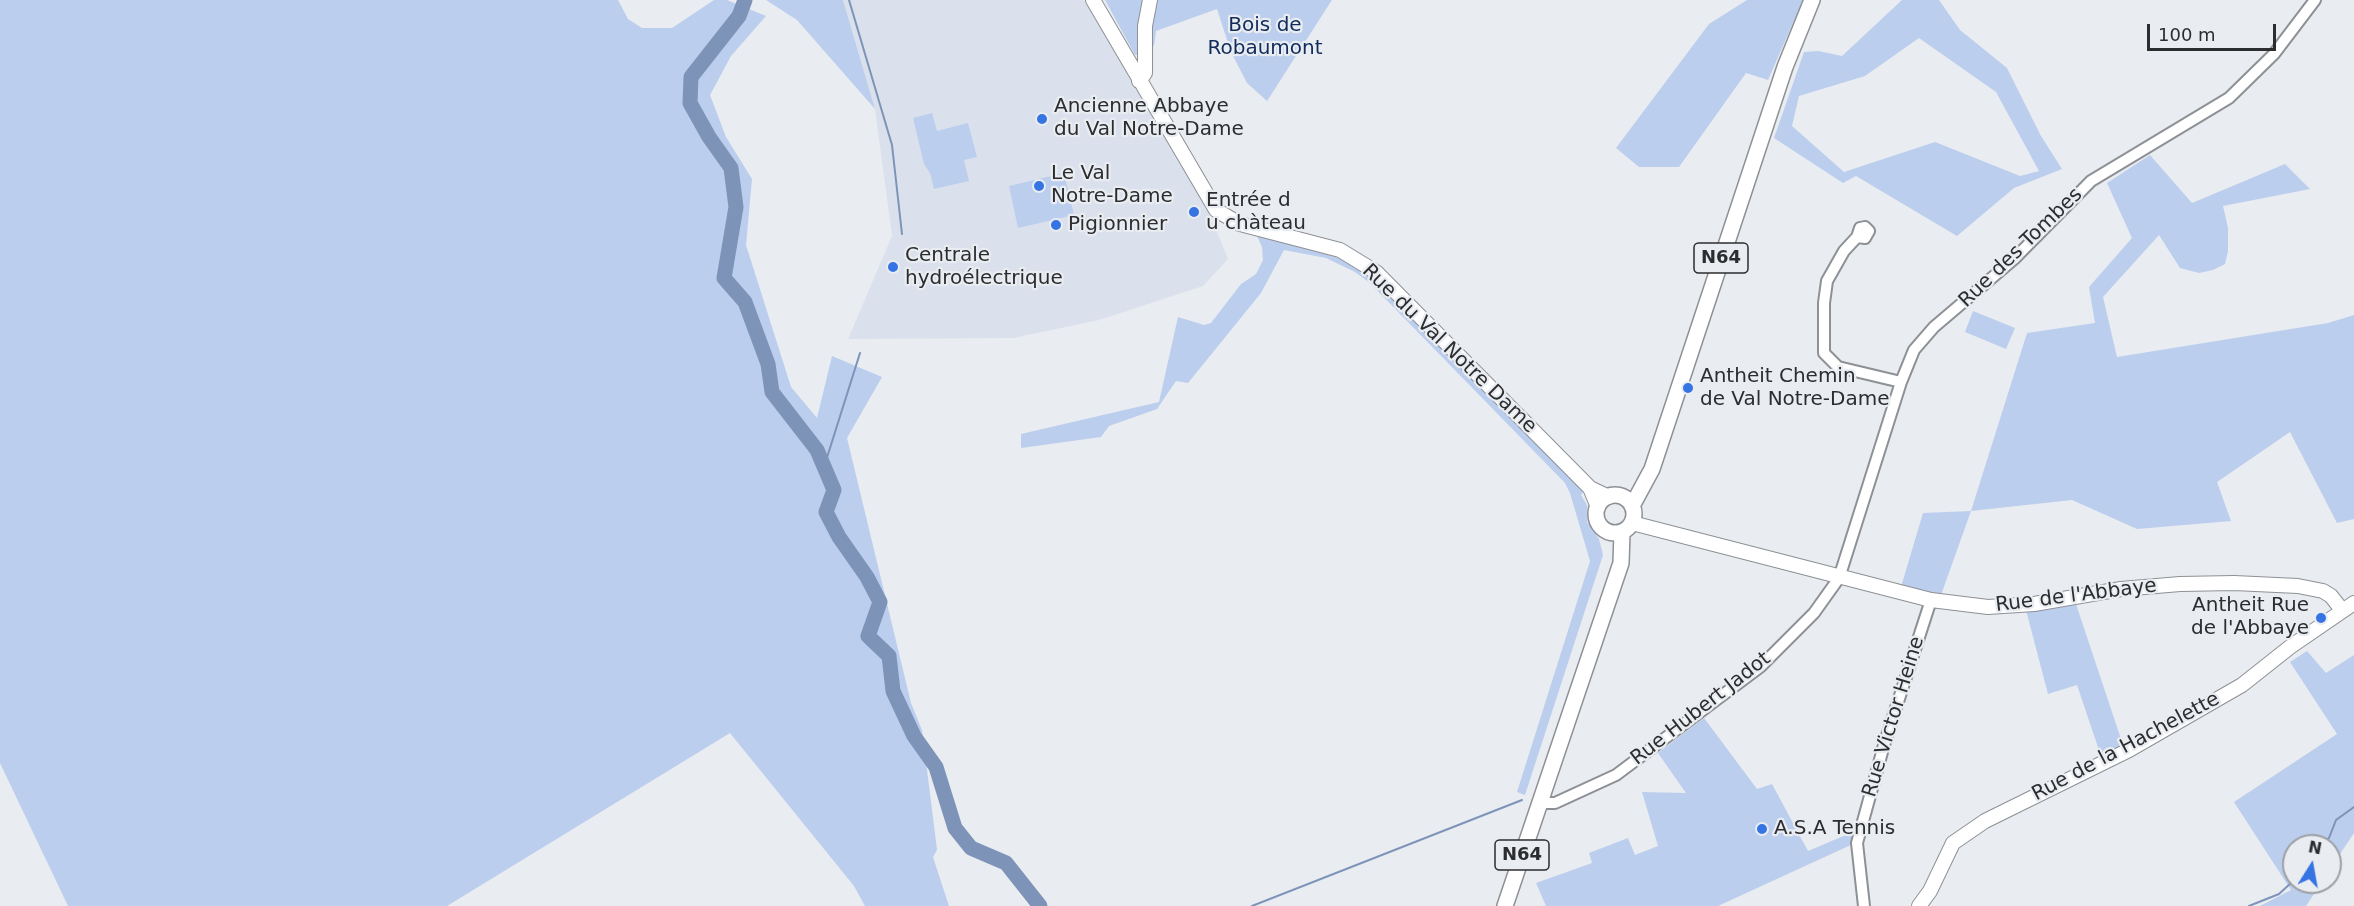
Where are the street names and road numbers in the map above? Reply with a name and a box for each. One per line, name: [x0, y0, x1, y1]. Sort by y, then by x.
street label: Rue des Tombes: [1954, 183, 2088, 313]
road number: N64: [1694, 243, 1748, 273]
street label: Rue du Val Notre Dame: [1357, 259, 1541, 439]
street label: Rue de l'Abbaye: [1994, 574, 2158, 618]
street label: Rue Victor Heine: [1858, 634, 1930, 800]
street label: Rue Hubert Jadot: [1626, 647, 1776, 771]
street label: Rue de la Hachelette: [2028, 687, 2224, 807]
road number: N64: [1495, 840, 1549, 870]

